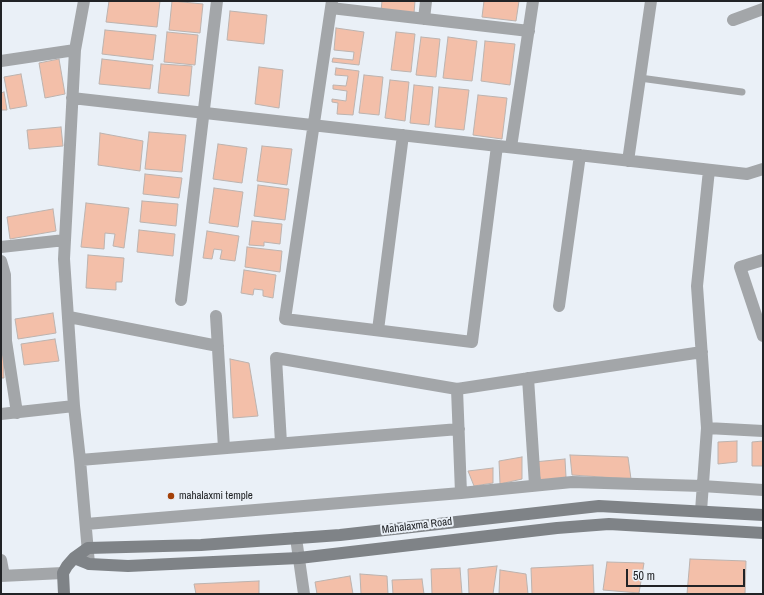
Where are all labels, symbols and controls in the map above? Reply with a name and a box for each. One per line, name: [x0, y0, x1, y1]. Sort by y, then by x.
place label: mahalaxmi temple: [179, 489, 253, 503]
marker: mahalaxmi temple: [166, 491, 176, 501]
street label: Mahalaxma Road: [381, 515, 453, 537]
scale bar: [628, 561, 747, 587]
text: 50 m: [633, 568, 655, 584]

